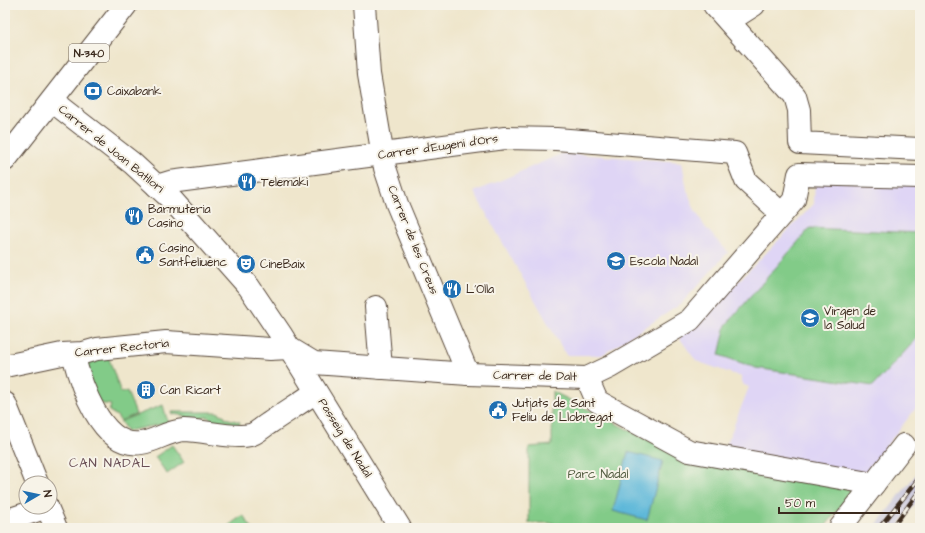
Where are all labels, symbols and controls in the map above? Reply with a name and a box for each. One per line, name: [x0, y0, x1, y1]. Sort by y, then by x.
road number: N-340: [69, 44, 109, 62]
bank icon: Caixabank: [82, 80, 104, 102]
place label: Caixabank: [107, 83, 162, 100]
street label: Carrer de Joan Batllori: [54, 101, 168, 197]
street label: Carrer d'Eugeni d'Ors: [377, 130, 499, 165]
restaurant icon: Telemaki: [236, 171, 258, 193]
place label: Telemaki: [261, 174, 308, 191]
street label: Carrer de les Creus: [383, 183, 443, 297]
place label: Barmuteria Casino: [148, 201, 211, 232]
restaurant icon: Barmuteria Casino: [123, 205, 145, 227]
place label: Casino Santfeliuenc: [159, 240, 228, 271]
public building icon: Casino Santfeliuenc: [134, 244, 156, 266]
school or university icon: Escola Nadal: [605, 250, 627, 272]
theatre icon: CineBaix: [235, 253, 257, 275]
place label: Escola Nadal: [630, 253, 698, 270]
place label: CineBaix: [260, 256, 305, 273]
restaurant icon: L'Olla: [441, 278, 463, 300]
place label: L'Olla: [466, 281, 494, 298]
place label: Virgen de la Salud: [824, 303, 877, 334]
school or university icon: Virgen de la Salud: [799, 307, 821, 329]
street label: Carrer Rectoria: [74, 335, 170, 361]
street label: Carrer de Dalt: [493, 367, 577, 385]
building icon: Can Ricart: [135, 379, 157, 401]
place label: Can Ricart: [160, 382, 221, 399]
street label: Passeig de Nadal: [313, 395, 376, 481]
place label: Jutjats de Sant Feliu de Llobregat: [512, 395, 613, 427]
public building icon: Jutjats de Sant Feliu de Llobregat: [487, 399, 509, 421]
district label: CAN NADAL: [69, 454, 151, 472]
park label: Parc Nadal: [568, 466, 628, 483]
north arrow: [18, 475, 58, 515]
text: N: [39, 489, 55, 498]
scale bar: [779, 489, 899, 515]
text: 50 m: [785, 495, 816, 512]

